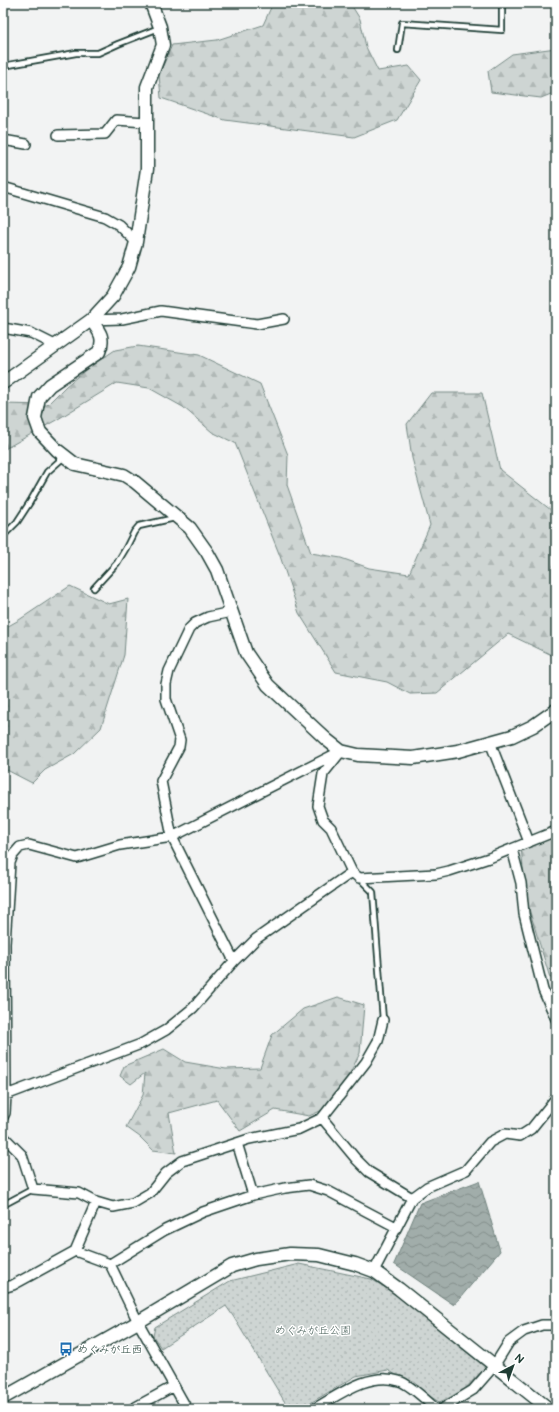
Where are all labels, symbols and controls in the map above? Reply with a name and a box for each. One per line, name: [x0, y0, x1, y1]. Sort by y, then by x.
park label: めぐみが丘公園: [275, 1324, 351, 1337]
bus stop icon: めぐみが丘西: [58, 1341, 74, 1357]
place label: めぐみが丘西: [77, 1343, 143, 1356]
north arrow: [493, 1346, 533, 1386]
text: N: [512, 1351, 527, 1366]

